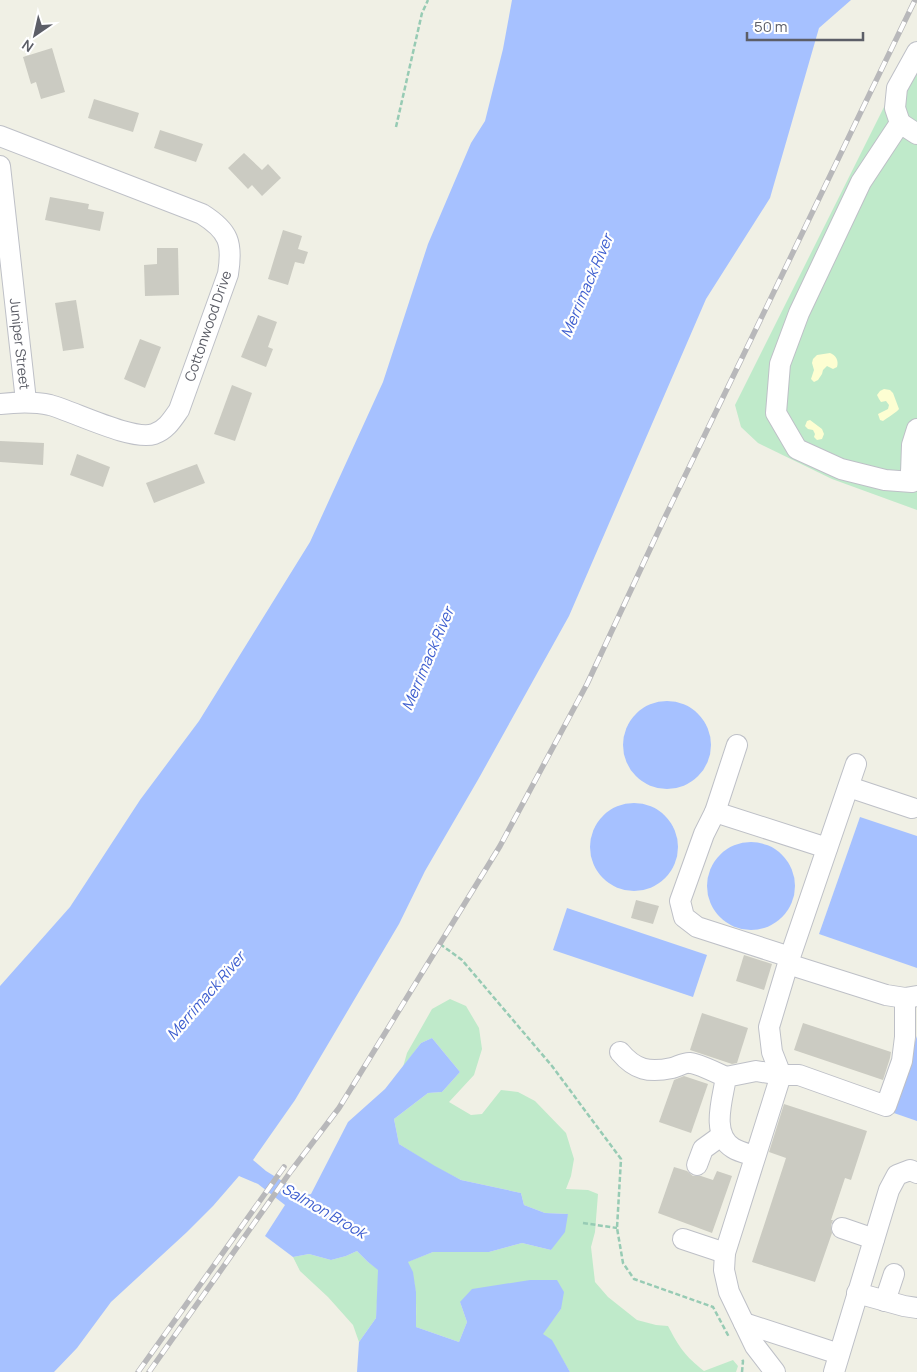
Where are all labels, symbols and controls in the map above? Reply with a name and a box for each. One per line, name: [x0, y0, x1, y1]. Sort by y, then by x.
north arrow: [10, 10, 60, 60]
scale bar: [747, 10, 863, 42]
text: 50 m: [754, 16, 788, 37]
text: N: [18, 36, 37, 57]
water label: Merrimack River: [555, 229, 619, 341]
street label: Cottonwood Drive: [180, 268, 235, 384]
street label: Juniper Street: [6, 297, 35, 391]
water label: Merrimack River: [396, 602, 460, 714]
water label: Merrimack River: [162, 945, 251, 1044]
water label: Salmon Brook: [278, 1178, 372, 1244]

